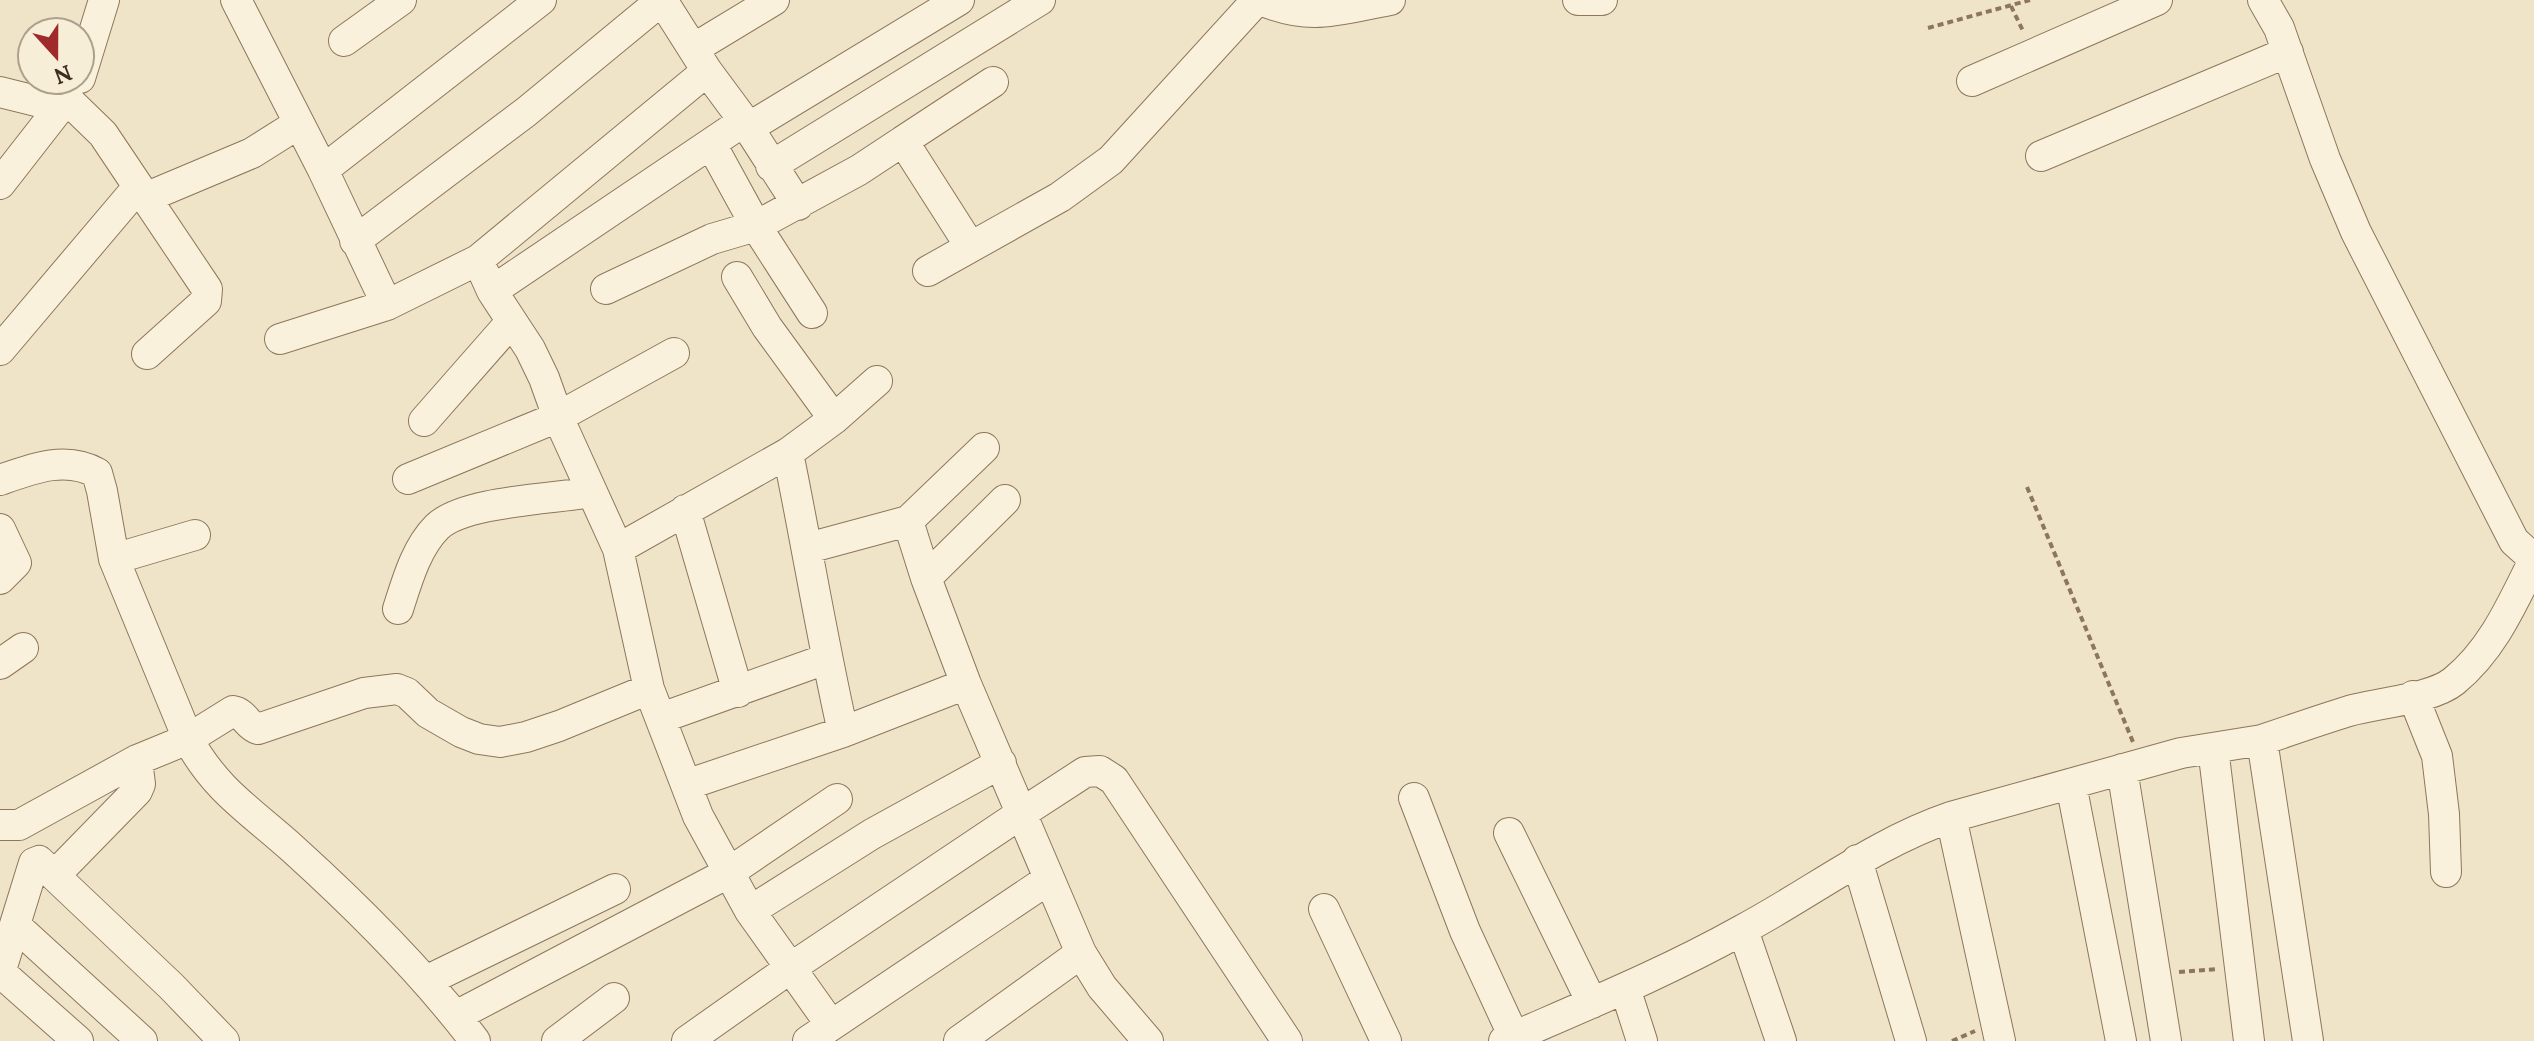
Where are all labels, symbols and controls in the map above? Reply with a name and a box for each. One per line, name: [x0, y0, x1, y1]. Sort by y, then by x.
north arrow: [16, 16, 96, 96]
text: N: [50, 59, 76, 91]

